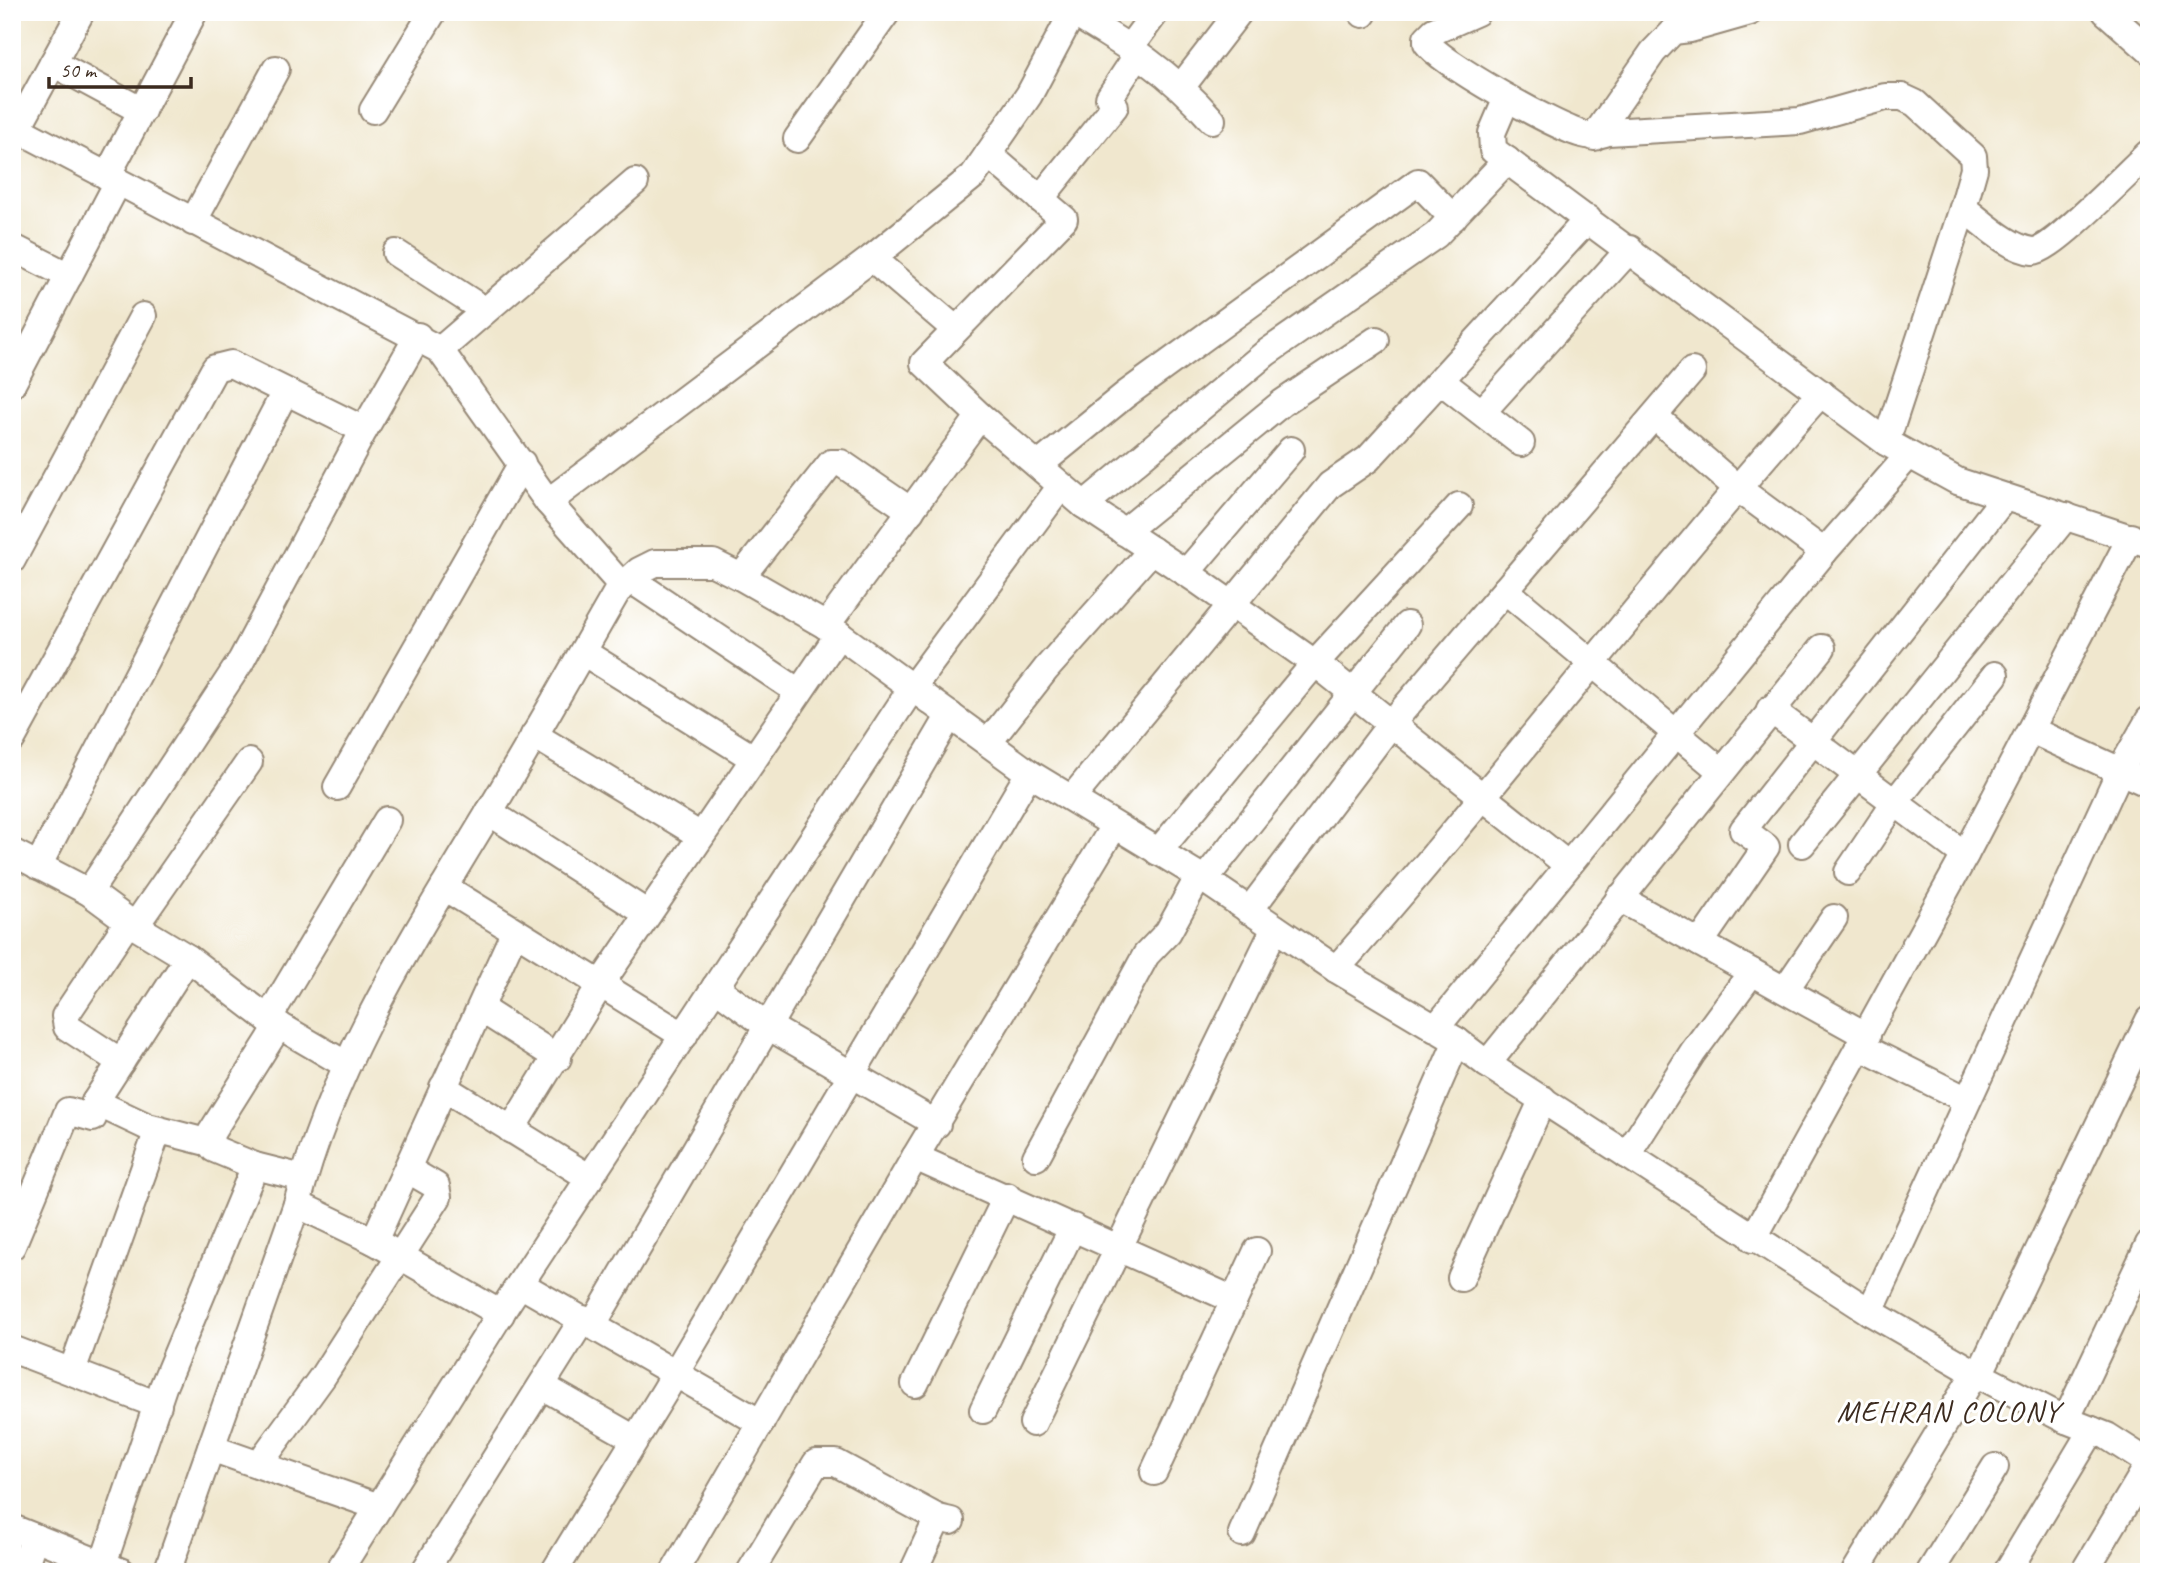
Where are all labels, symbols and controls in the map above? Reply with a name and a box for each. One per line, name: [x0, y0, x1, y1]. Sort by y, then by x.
scale bar: [49, 46, 191, 90]
text: 50 m: [60, 57, 98, 83]
district label: MEHRAN COLONY: [1837, 1392, 2065, 1430]

